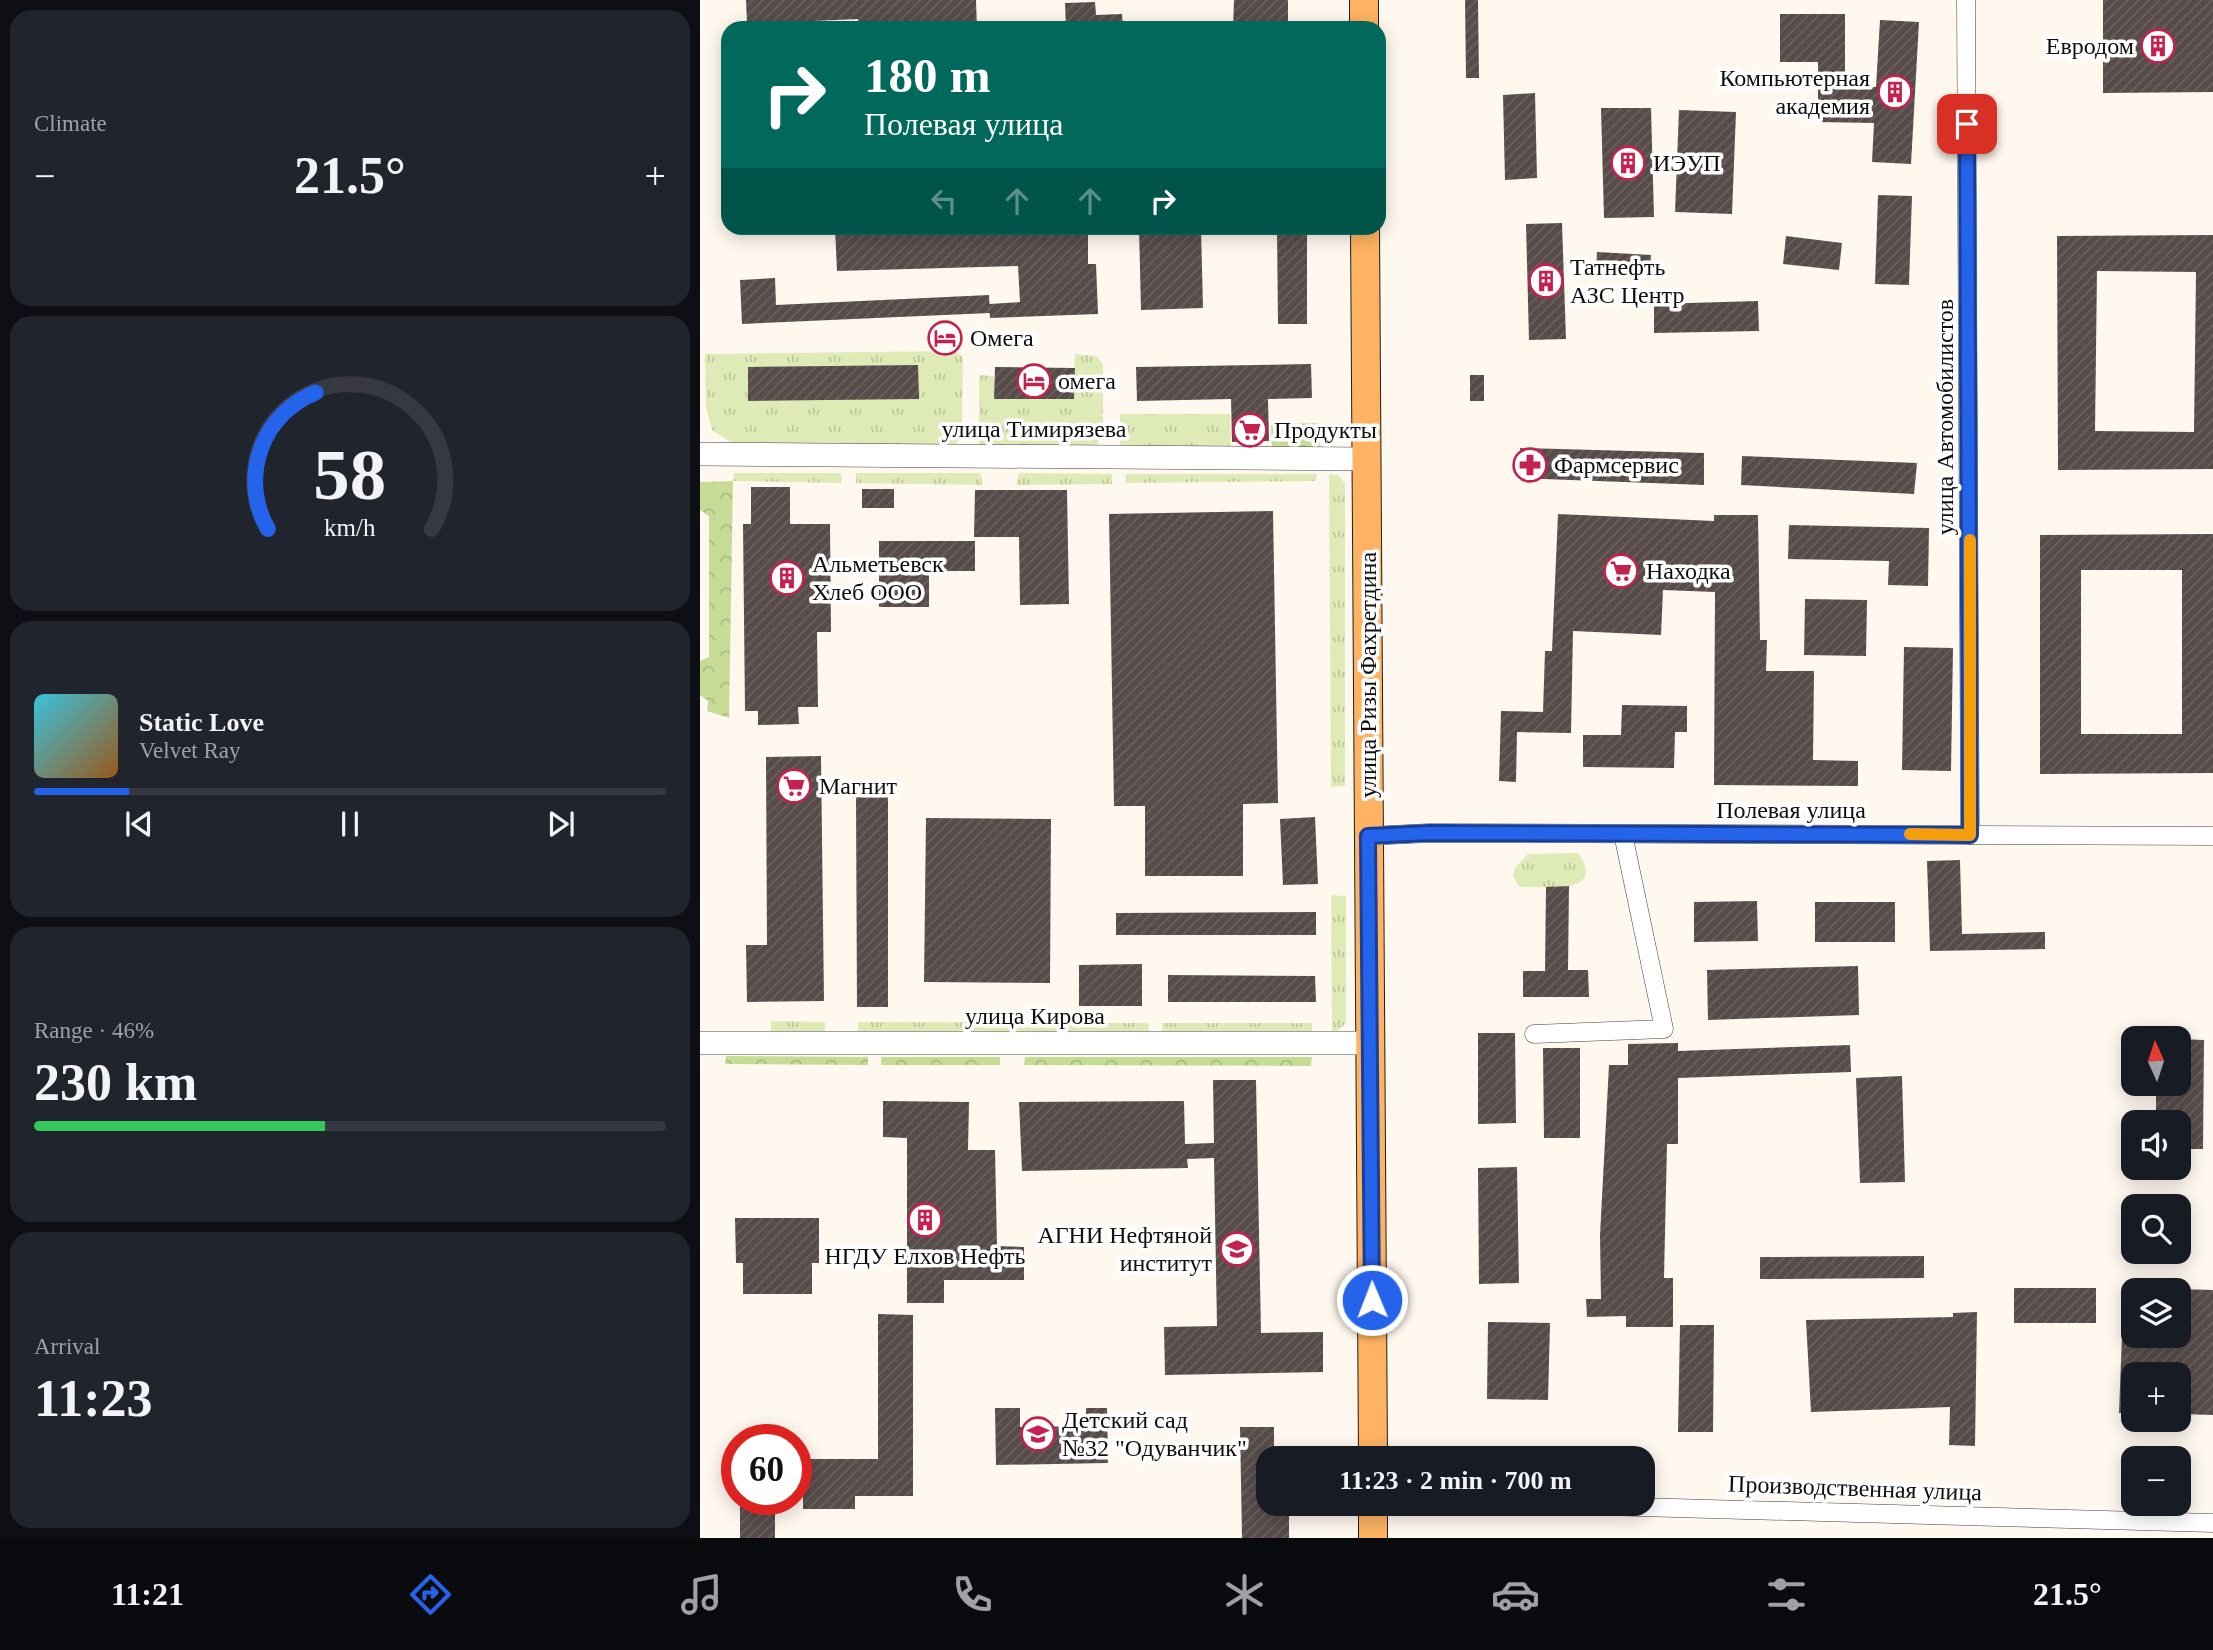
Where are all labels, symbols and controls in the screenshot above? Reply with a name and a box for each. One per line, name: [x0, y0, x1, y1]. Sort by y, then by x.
building icon: Евродом: [2139, 27, 2177, 65]
place label: Евродом: [2046, 33, 2134, 59]
text: 180 m: [864, 48, 991, 103]
icon: right: [749, 49, 840, 140]
place label: Компьютерная академия: [1719, 65, 1870, 119]
building icon: Компьютерная академия: [1876, 73, 1914, 111]
pin: [1937, 94, 1997, 154]
icon: arrive: [1948, 105, 1986, 143]
text: Полевая улица: [864, 106, 1063, 142]
text: Climate: [34, 111, 107, 136]
building icon: ИЭУП: [1609, 144, 1647, 182]
text: 21.5°: [294, 147, 406, 204]
place label: ИЭУП: [1653, 150, 1721, 176]
text: −: [34, 155, 55, 197]
text: +: [645, 155, 666, 197]
icon: left: [925, 182, 963, 220]
icon: ahead: [998, 182, 1036, 220]
icon: ahead: [1071, 182, 1109, 220]
icon: right: [1144, 182, 1182, 220]
place label: Татнефть АЗС Центр: [1570, 254, 1684, 308]
building icon: Татнефть АЗС Центр: [1527, 262, 1565, 300]
street label: улица Автомобилистов: [1932, 299, 1958, 535]
hotel icon: Омега: [926, 319, 964, 357]
place label: Омега: [970, 325, 1034, 351]
hotel icon: омега: [1015, 362, 1053, 400]
place label: омега: [1058, 368, 1116, 394]
supermarket icon: Продукты: [1231, 411, 1269, 449]
street label: улица Тимирязева: [941, 416, 1127, 442]
place label: Продукты: [1274, 417, 1377, 443]
text: 58: [314, 435, 386, 516]
pharmacy icon: Фармсервис: [1511, 446, 1549, 484]
place label: Фармсервис: [1554, 452, 1679, 478]
text: km/h: [324, 514, 376, 541]
place label: Альметьевск Хлеб ООО: [812, 551, 944, 605]
street label: улица Ризы Фахретдина: [1355, 552, 1381, 798]
supermarket icon: Находка: [1602, 552, 1640, 590]
place label: Находка: [1646, 558, 1731, 584]
building icon: Альметьевск Хлеб ООО: [768, 559, 806, 597]
text: Static Love: [139, 708, 264, 737]
text: Velvet Ray: [139, 738, 241, 763]
supermarket icon: Магнит: [775, 767, 813, 805]
place label: Магнит: [819, 773, 898, 799]
street label: Полевая улица: [1716, 797, 1866, 823]
icon: previous: [120, 805, 158, 843]
icon: pause: [331, 805, 369, 843]
icon: next: [542, 805, 580, 843]
street label: улица Кирова: [965, 1003, 1105, 1029]
text: Range · 46%: [34, 1018, 154, 1043]
north arrow: [2121, 1026, 2191, 1096]
map controls: [2121, 1026, 2191, 1516]
text: 230 km: [34, 1054, 197, 1111]
button: sound: [2121, 1110, 2191, 1180]
button: search: [2121, 1194, 2191, 1264]
building icon: НГДУ Елхов Нефть: [906, 1201, 944, 1239]
place label: АГНИ Нефтяной институт: [1037, 1222, 1213, 1276]
school or university icon: АГНИ Нефтяной институт: [1218, 1230, 1256, 1268]
place label: НГДУ Елхов Нефть: [824, 1243, 1026, 1269]
position arrow: [1335, 1263, 1409, 1337]
button: layers: [2121, 1278, 2191, 1348]
text: Arrival: [34, 1334, 100, 1359]
button: +: [2121, 1362, 2191, 1432]
text: 11:23: [34, 1370, 152, 1427]
place label: Детский сад №32 "Одуванчик": [1062, 1407, 1247, 1461]
school or university icon: Детский сад №32 "Одуванчик": [1019, 1415, 1057, 1453]
speed limit sign: 60: [721, 1424, 812, 1515]
button: −: [2121, 1446, 2191, 1516]
text: 11:23 · 2 min · 700 m: [1339, 1466, 1572, 1495]
street label: Производственная улица: [1728, 1471, 1983, 1505]
icon: directions: [406, 1570, 455, 1619]
icon: music: [677, 1570, 726, 1619]
icon: phone: [948, 1570, 997, 1619]
icon: climate: [1220, 1570, 1269, 1619]
icon: car: [1491, 1570, 1540, 1619]
icon: filters: [1762, 1570, 1811, 1619]
text: 11:21: [111, 1576, 184, 1612]
text: 21.5°: [2033, 1576, 2102, 1612]

